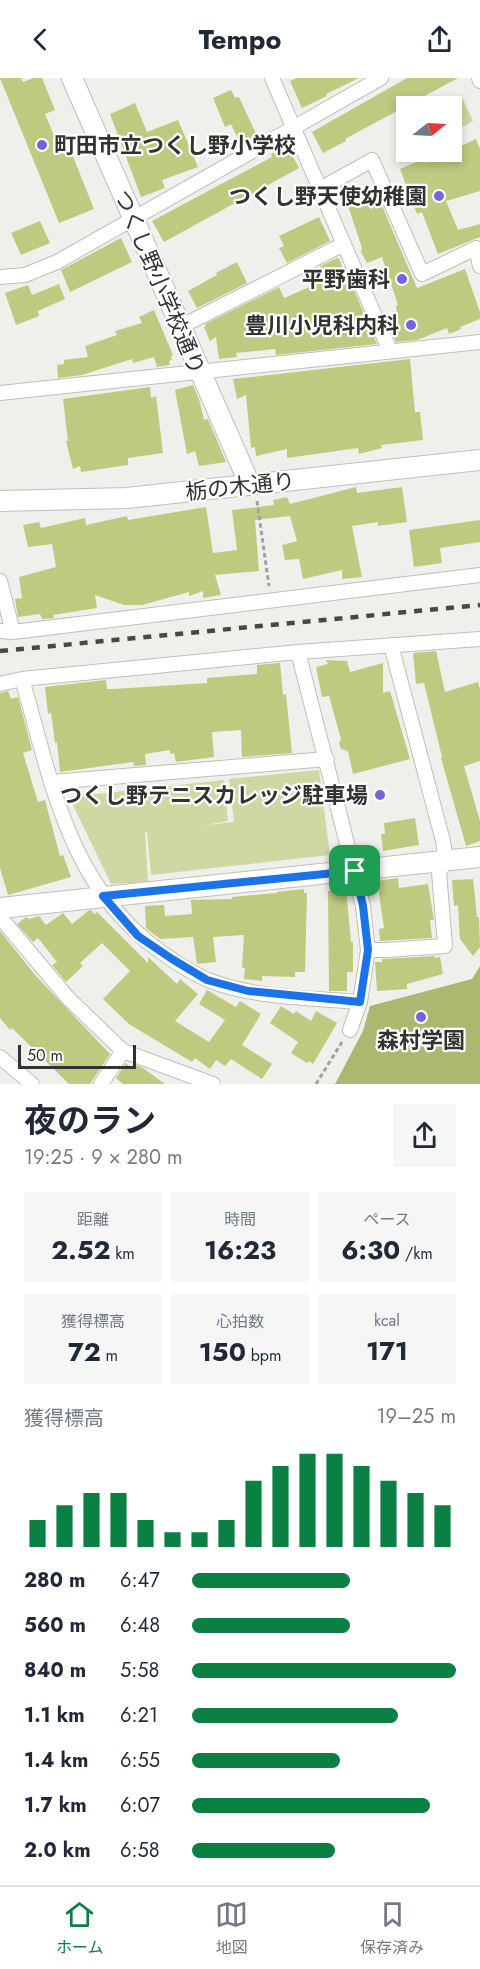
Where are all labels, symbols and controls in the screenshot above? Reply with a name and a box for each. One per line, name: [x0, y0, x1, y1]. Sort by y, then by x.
text: Tempo: [199, 20, 281, 59]
icon: back: [24, 23, 57, 56]
icon: share: [423, 23, 456, 56]
north arrow: [396, 96, 462, 162]
map controls: [396, 96, 462, 162]
place label: 町田市立つくし野小学校: [54, 129, 296, 161]
marker: 町田市立つくし野小学校: [35, 138, 49, 152]
place label: つくし野天使幼稚園: [229, 180, 427, 212]
street label: つくし野小学校通り: [107, 185, 213, 379]
marker: つくし野天使幼稚園: [432, 189, 446, 203]
place label: 平野歯科: [302, 263, 390, 295]
marker: 平野歯科: [395, 272, 409, 286]
place label: 豊川小児科内科: [245, 309, 399, 341]
marker: 豊川小児科内科: [404, 318, 418, 332]
street label: 栃の木通り: [184, 464, 296, 508]
place label: つくし野テニスカレッジ駐車場: [60, 779, 368, 811]
marker: つくし野テニスカレッジ駐車場: [373, 788, 387, 802]
pin: [329, 845, 380, 896]
icon: arrive: [338, 854, 371, 887]
marker: 森村学園: [414, 1010, 428, 1024]
place label: 森村学園: [377, 1024, 465, 1056]
scale bar: [18, 1042, 136, 1070]
text: 50 m: [27, 1044, 63, 1067]
text: 夜のラン: [24, 1097, 156, 1144]
button: share: [393, 1104, 456, 1167]
text: 19:25 · 9 × 280 m: [24, 1143, 183, 1172]
text: 距離: [77, 1208, 109, 1231]
text: 時間: [224, 1208, 256, 1231]
text: ペース: [363, 1208, 411, 1231]
text: 2.52: [51, 1231, 110, 1269]
text: 16:23: [204, 1231, 276, 1269]
text: 6:30: [341, 1231, 400, 1269]
text: km: [110, 1242, 135, 1265]
text: /km: [400, 1242, 433, 1265]
text: kcal: [374, 1309, 400, 1332]
text: 獲得標高: [61, 1310, 125, 1333]
text: 心拍数: [216, 1310, 264, 1333]
text: 171: [366, 1332, 408, 1370]
text: 72: [68, 1333, 101, 1371]
text: 150: [199, 1333, 246, 1371]
text: m: [101, 1344, 118, 1367]
text: bpm: [246, 1344, 281, 1367]
text: 19–25 m: [376, 1402, 456, 1431]
text: 獲得標高: [24, 1404, 104, 1433]
text: 280 m: [24, 1566, 85, 1595]
text: 6:47: [120, 1566, 160, 1595]
text: 560 m: [24, 1611, 86, 1640]
text: 6:48: [120, 1611, 160, 1640]
text: 840 m: [24, 1656, 86, 1685]
text: 5:58: [120, 1656, 159, 1685]
text: 1.1 km: [24, 1701, 85, 1730]
text: 6:21: [120, 1701, 158, 1730]
text: 1.4 km: [24, 1746, 89, 1775]
text: 6:55: [120, 1746, 160, 1775]
text: 1.7 km: [24, 1791, 87, 1820]
text: 6:07: [120, 1791, 160, 1820]
text: 2.0 km: [24, 1836, 91, 1865]
text: 6:58: [120, 1836, 160, 1865]
tab: ホーム: [56, 1898, 103, 1959]
tab: 地図: [215, 1898, 248, 1959]
tab: 保存済み: [360, 1898, 424, 1959]

